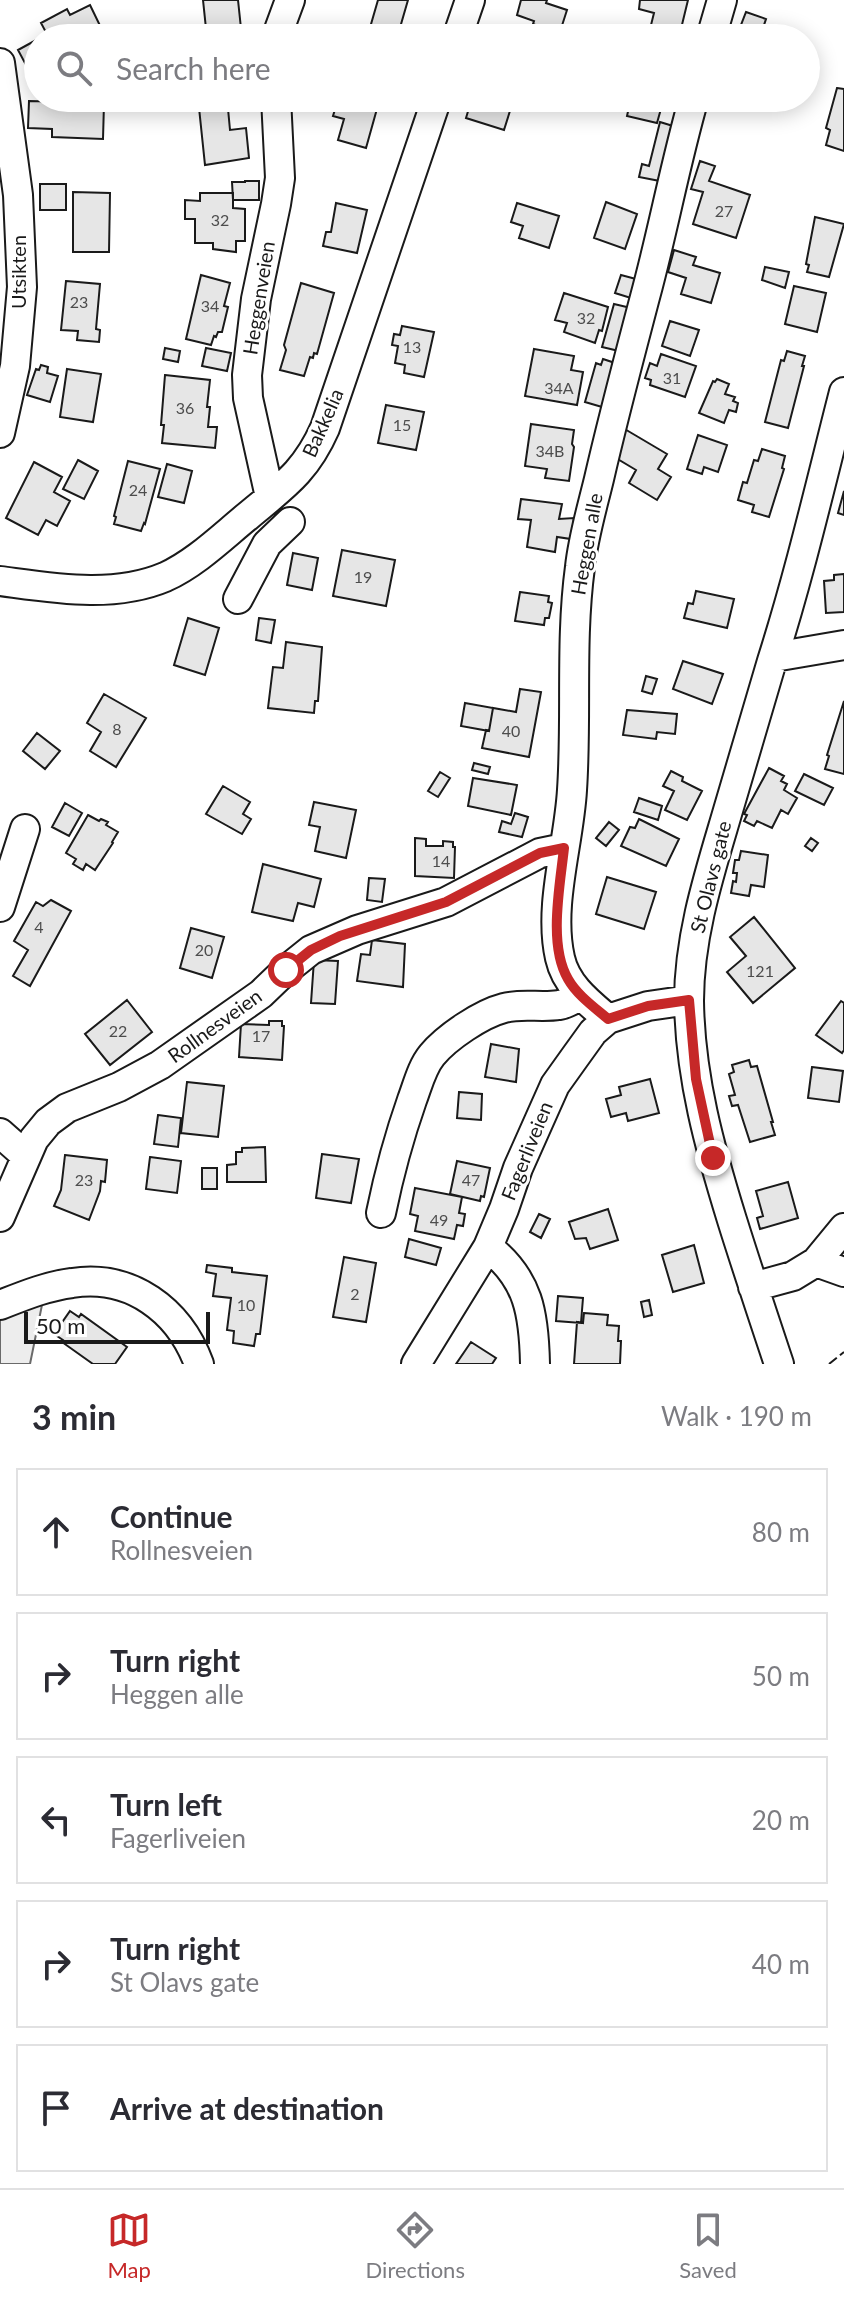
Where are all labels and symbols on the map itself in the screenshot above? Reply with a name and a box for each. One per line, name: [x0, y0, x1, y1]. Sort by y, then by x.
house number: 27: [715, 201, 733, 220]
house number: 32: [211, 210, 229, 229]
street label: Utsikten: [6, 235, 30, 309]
street label: Heggenveien: [237, 239, 279, 356]
house number: 23: [70, 292, 88, 311]
house number: 34: [201, 296, 219, 315]
house number: 32: [577, 308, 595, 327]
house number: 13: [403, 337, 421, 356]
house number: 31: [663, 368, 681, 387]
house number: 34A: [544, 378, 574, 397]
street label: Bakkelia: [296, 385, 348, 461]
house number: 36: [176, 398, 194, 417]
house number: 15: [393, 415, 411, 434]
house number: 34B: [536, 441, 564, 460]
house number: 24: [129, 480, 147, 499]
street label: Heggen alle: [565, 491, 607, 597]
house number: 19: [354, 567, 372, 586]
house number: 8: [112, 719, 122, 738]
house number: 40: [502, 721, 520, 740]
street label: St Olavs gate: [685, 818, 736, 935]
house number: 14: [432, 851, 450, 870]
house number: 4: [34, 917, 44, 936]
house number: 20: [195, 940, 213, 959]
route start: [268, 952, 304, 988]
house number: 121: [746, 961, 774, 980]
street label: Rollnesveien: [163, 983, 266, 1067]
house number: 22: [109, 1021, 127, 1040]
house number: 17: [252, 1026, 270, 1045]
street label: Fagerliveien: [495, 1098, 557, 1204]
route end: [695, 1140, 731, 1176]
house number: 23: [75, 1170, 93, 1189]
house number: 47: [462, 1170, 480, 1189]
house number: 49: [430, 1210, 448, 1229]
house number: 2: [350, 1284, 360, 1303]
house number: 10: [237, 1295, 255, 1314]
scale bar: [24, 1308, 210, 1344]

